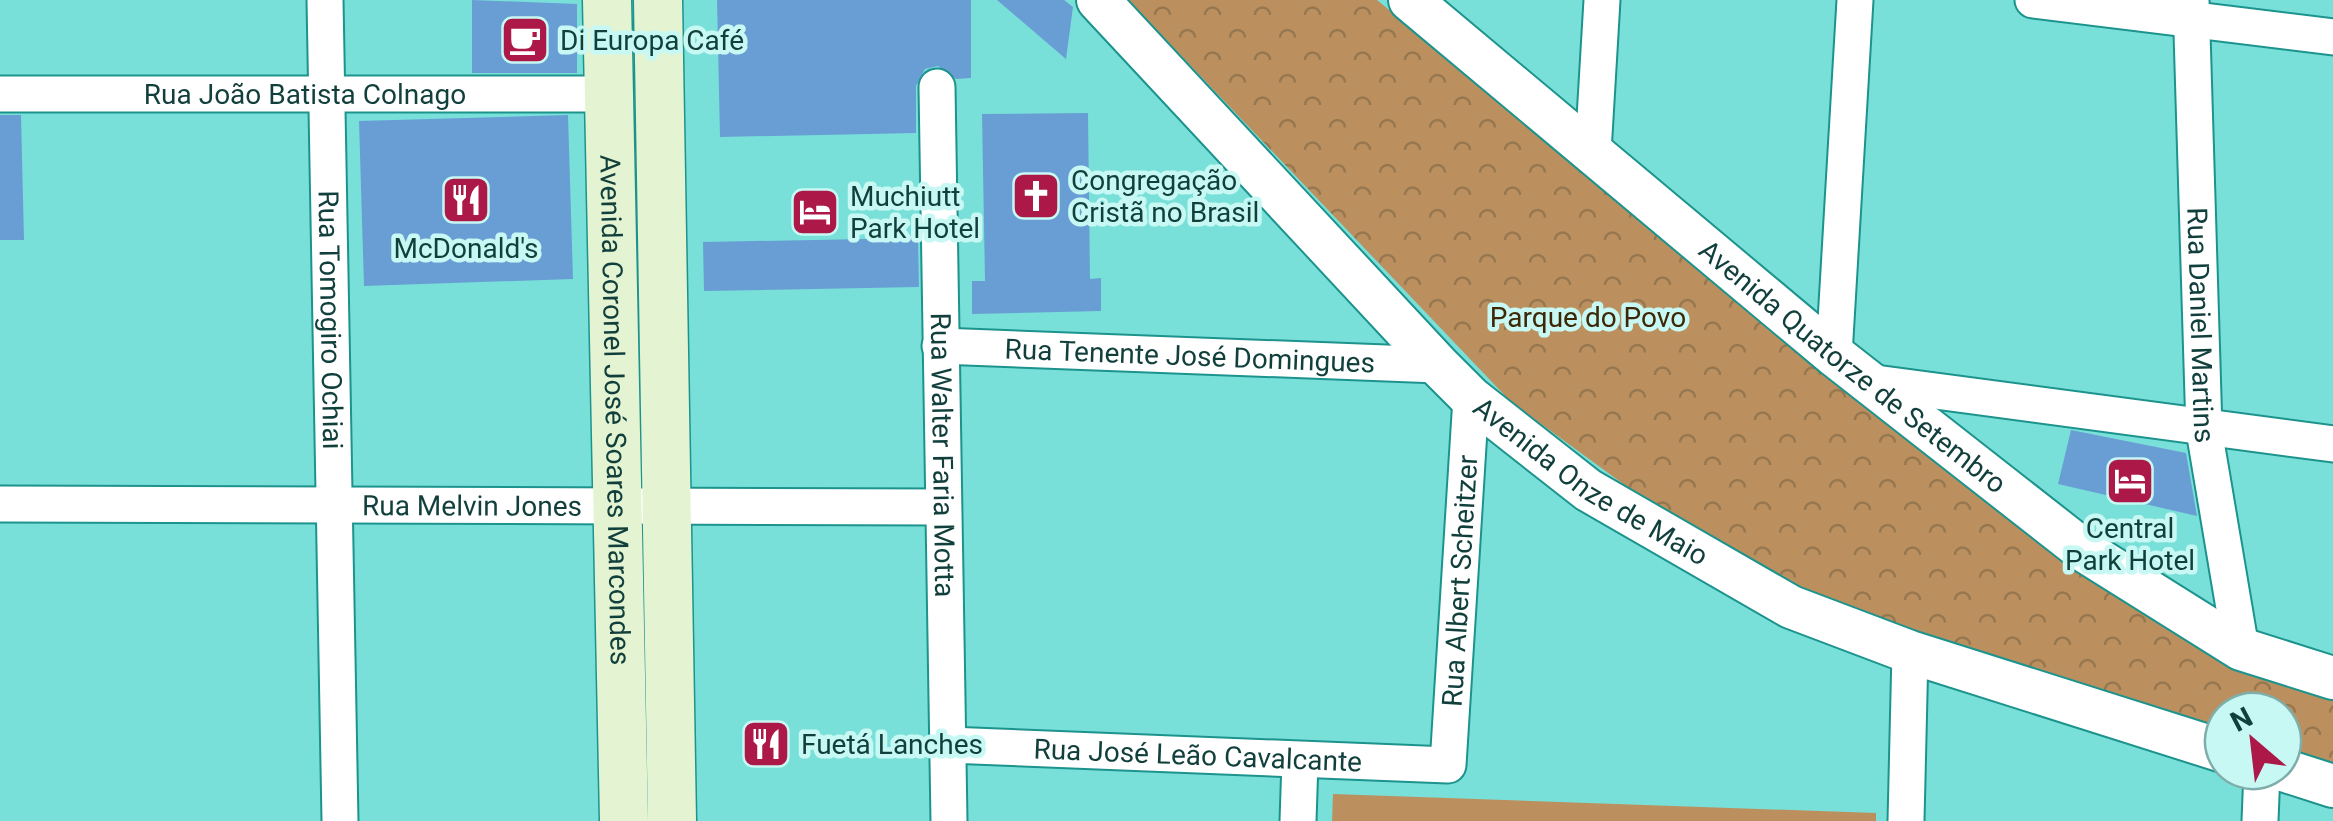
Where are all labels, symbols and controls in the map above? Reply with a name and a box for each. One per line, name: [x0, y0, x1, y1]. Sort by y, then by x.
cafe icon: Di Europa Café: [499, 14, 551, 66]
place label: Di Europa Café: [560, 24, 744, 57]
street label: Rua João Batista Colnago: [144, 78, 466, 111]
street label: Avenida Coronel José Soares Marcondes: [593, 154, 637, 666]
place label: Congregação Cristã no Brasil: [1071, 164, 1259, 229]
church icon: Congregação Cristã no Brasil: [1010, 170, 1062, 222]
restaurant icon: McDonald's: [440, 174, 492, 226]
place label: Muchiutt Park Hotel: [850, 180, 980, 245]
hotel icon: Muchiutt Park Hotel: [789, 186, 841, 238]
street label: Rua Tomogiro Ochiai: [311, 190, 349, 450]
street label: Rua Daniel Martins: [2180, 207, 2222, 445]
place label: McDonald's: [394, 232, 539, 265]
street label: Avenida Quatorze de Setembro: [1693, 233, 2013, 500]
park label: Parque do Povo: [1490, 301, 1686, 334]
street label: Rua Walter Faria Motta: [924, 312, 961, 597]
street label: Rua Tenente José Domingues: [1004, 332, 1376, 380]
street label: Avenida Onze de Maio: [1467, 391, 1714, 573]
street label: Rua Albert Scheitzer: [1436, 453, 1484, 708]
hotel icon: Central Park Hotel: [2104, 455, 2156, 507]
street label: Rua Melvin Jones: [362, 489, 582, 523]
place label: Central Park Hotel: [2065, 512, 2195, 577]
north arrow: [2203, 691, 2303, 791]
text: N: [2225, 700, 2258, 739]
restaurant icon: Fuetá Lanches: [740, 718, 792, 770]
place label: Fuetá Lanches: [801, 728, 983, 761]
street label: Rua José Leão Cavalcante: [1033, 732, 1363, 779]

